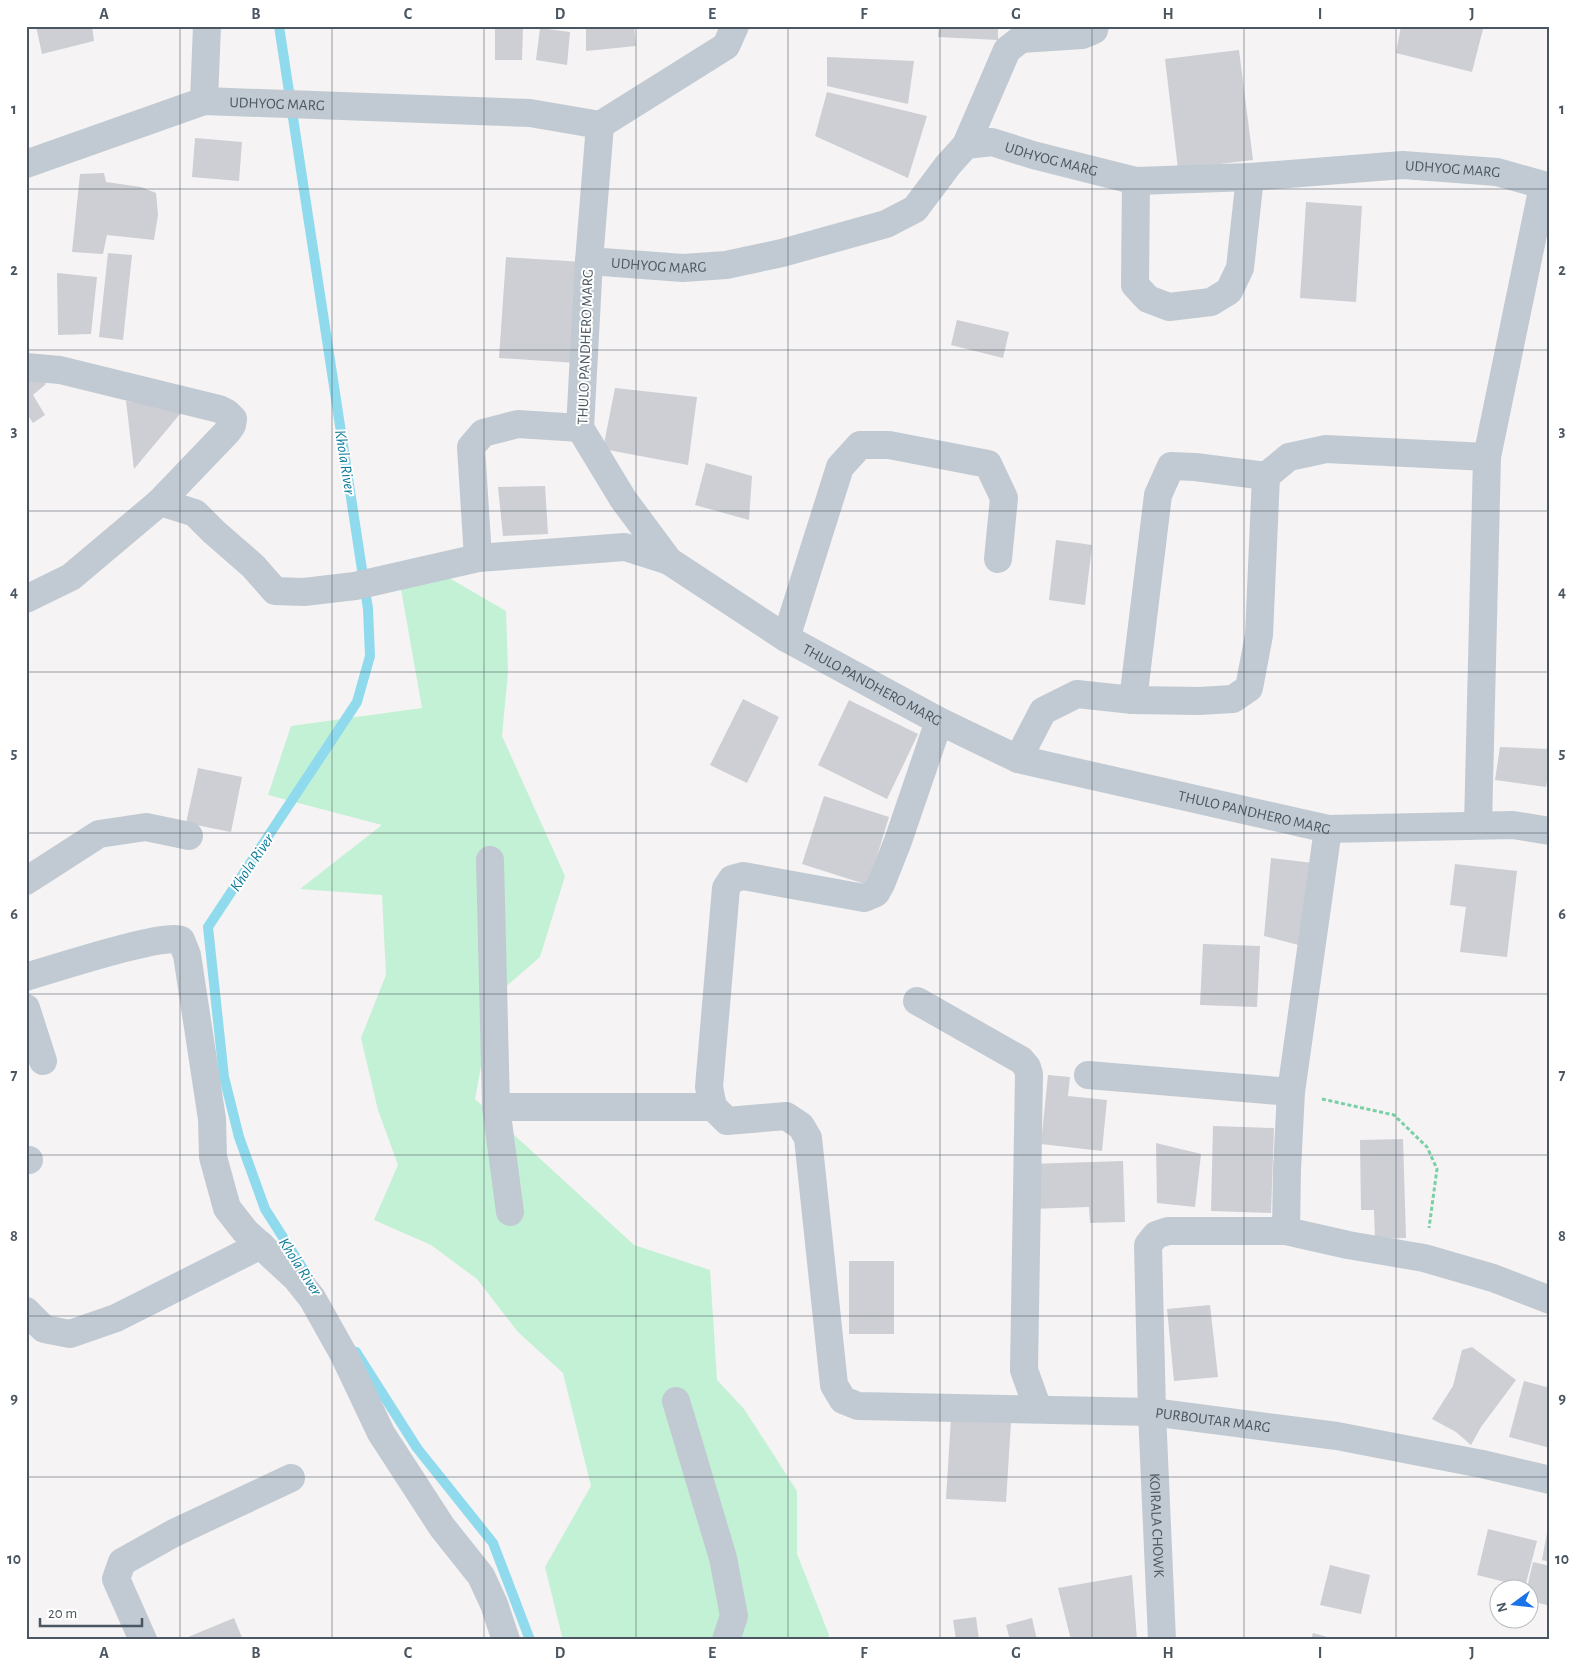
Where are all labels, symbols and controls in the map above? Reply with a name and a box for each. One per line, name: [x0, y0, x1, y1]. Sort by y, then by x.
text: A: [99, 6, 109, 22]
text: B: [251, 6, 261, 22]
text: C: [404, 6, 413, 22]
text: D: [555, 6, 566, 22]
text: E: [708, 6, 716, 22]
text: F: [860, 6, 868, 22]
text: G: [1011, 6, 1021, 22]
text: H: [1162, 6, 1174, 22]
text: I: [1318, 6, 1322, 22]
text: J: [1469, 6, 1475, 22]
street label: UDHYOG MARG: [229, 95, 325, 113]
text: 1: [11, 101, 17, 117]
text: 1: [1559, 101, 1565, 117]
street label: UDHYOG MARG: [1003, 140, 1099, 179]
street label: UDHYOG MARG: [1405, 158, 1501, 180]
street label: UDHYOG MARG: [611, 256, 707, 276]
text: 2: [10, 262, 18, 278]
text: 2: [1558, 262, 1566, 278]
street label: THULO PANDHERO MARG: [575, 269, 596, 425]
text: 3: [11, 423, 18, 439]
text: 3: [1559, 423, 1566, 439]
water label: Khola River: [332, 429, 358, 496]
text: 4: [10, 584, 18, 600]
text: 4: [1558, 584, 1566, 600]
street label: THULO PANDHERO MARG: [800, 641, 944, 729]
text: 5: [11, 745, 18, 761]
text: 5: [1559, 745, 1566, 761]
street label: THULO PANDHERO MARG: [1177, 788, 1332, 837]
water label: Khola River: [227, 830, 277, 894]
text: 6: [10, 906, 18, 922]
text: 6: [1558, 906, 1566, 922]
text: 7: [11, 1067, 18, 1083]
text: 7: [1559, 1067, 1566, 1083]
text: 8: [10, 1228, 18, 1244]
text: 8: [1558, 1228, 1566, 1244]
water label: Khola River: [276, 1235, 325, 1299]
text: 9: [10, 1390, 18, 1406]
text: 9: [1558, 1390, 1566, 1406]
street label: PURBOUTAR MARG: [1154, 1405, 1272, 1435]
street label: KOIRALA CHOWK: [1147, 1473, 1166, 1579]
text: 10: [7, 1551, 21, 1567]
text: 10: [1555, 1551, 1569, 1567]
north arrow: [1488, 1578, 1538, 1628]
scale bar: [40, 1596, 142, 1628]
text: N: [1494, 1601, 1510, 1614]
text: 20 m: [48, 1606, 77, 1621]
text: A: [99, 1645, 109, 1661]
text: B: [251, 1645, 261, 1661]
text: C: [404, 1645, 413, 1661]
text: D: [555, 1645, 566, 1661]
text: E: [708, 1645, 716, 1661]
text: F: [860, 1645, 868, 1661]
text: G: [1011, 1645, 1021, 1661]
text: H: [1162, 1645, 1174, 1661]
text: I: [1318, 1645, 1322, 1661]
text: J: [1469, 1645, 1475, 1661]

